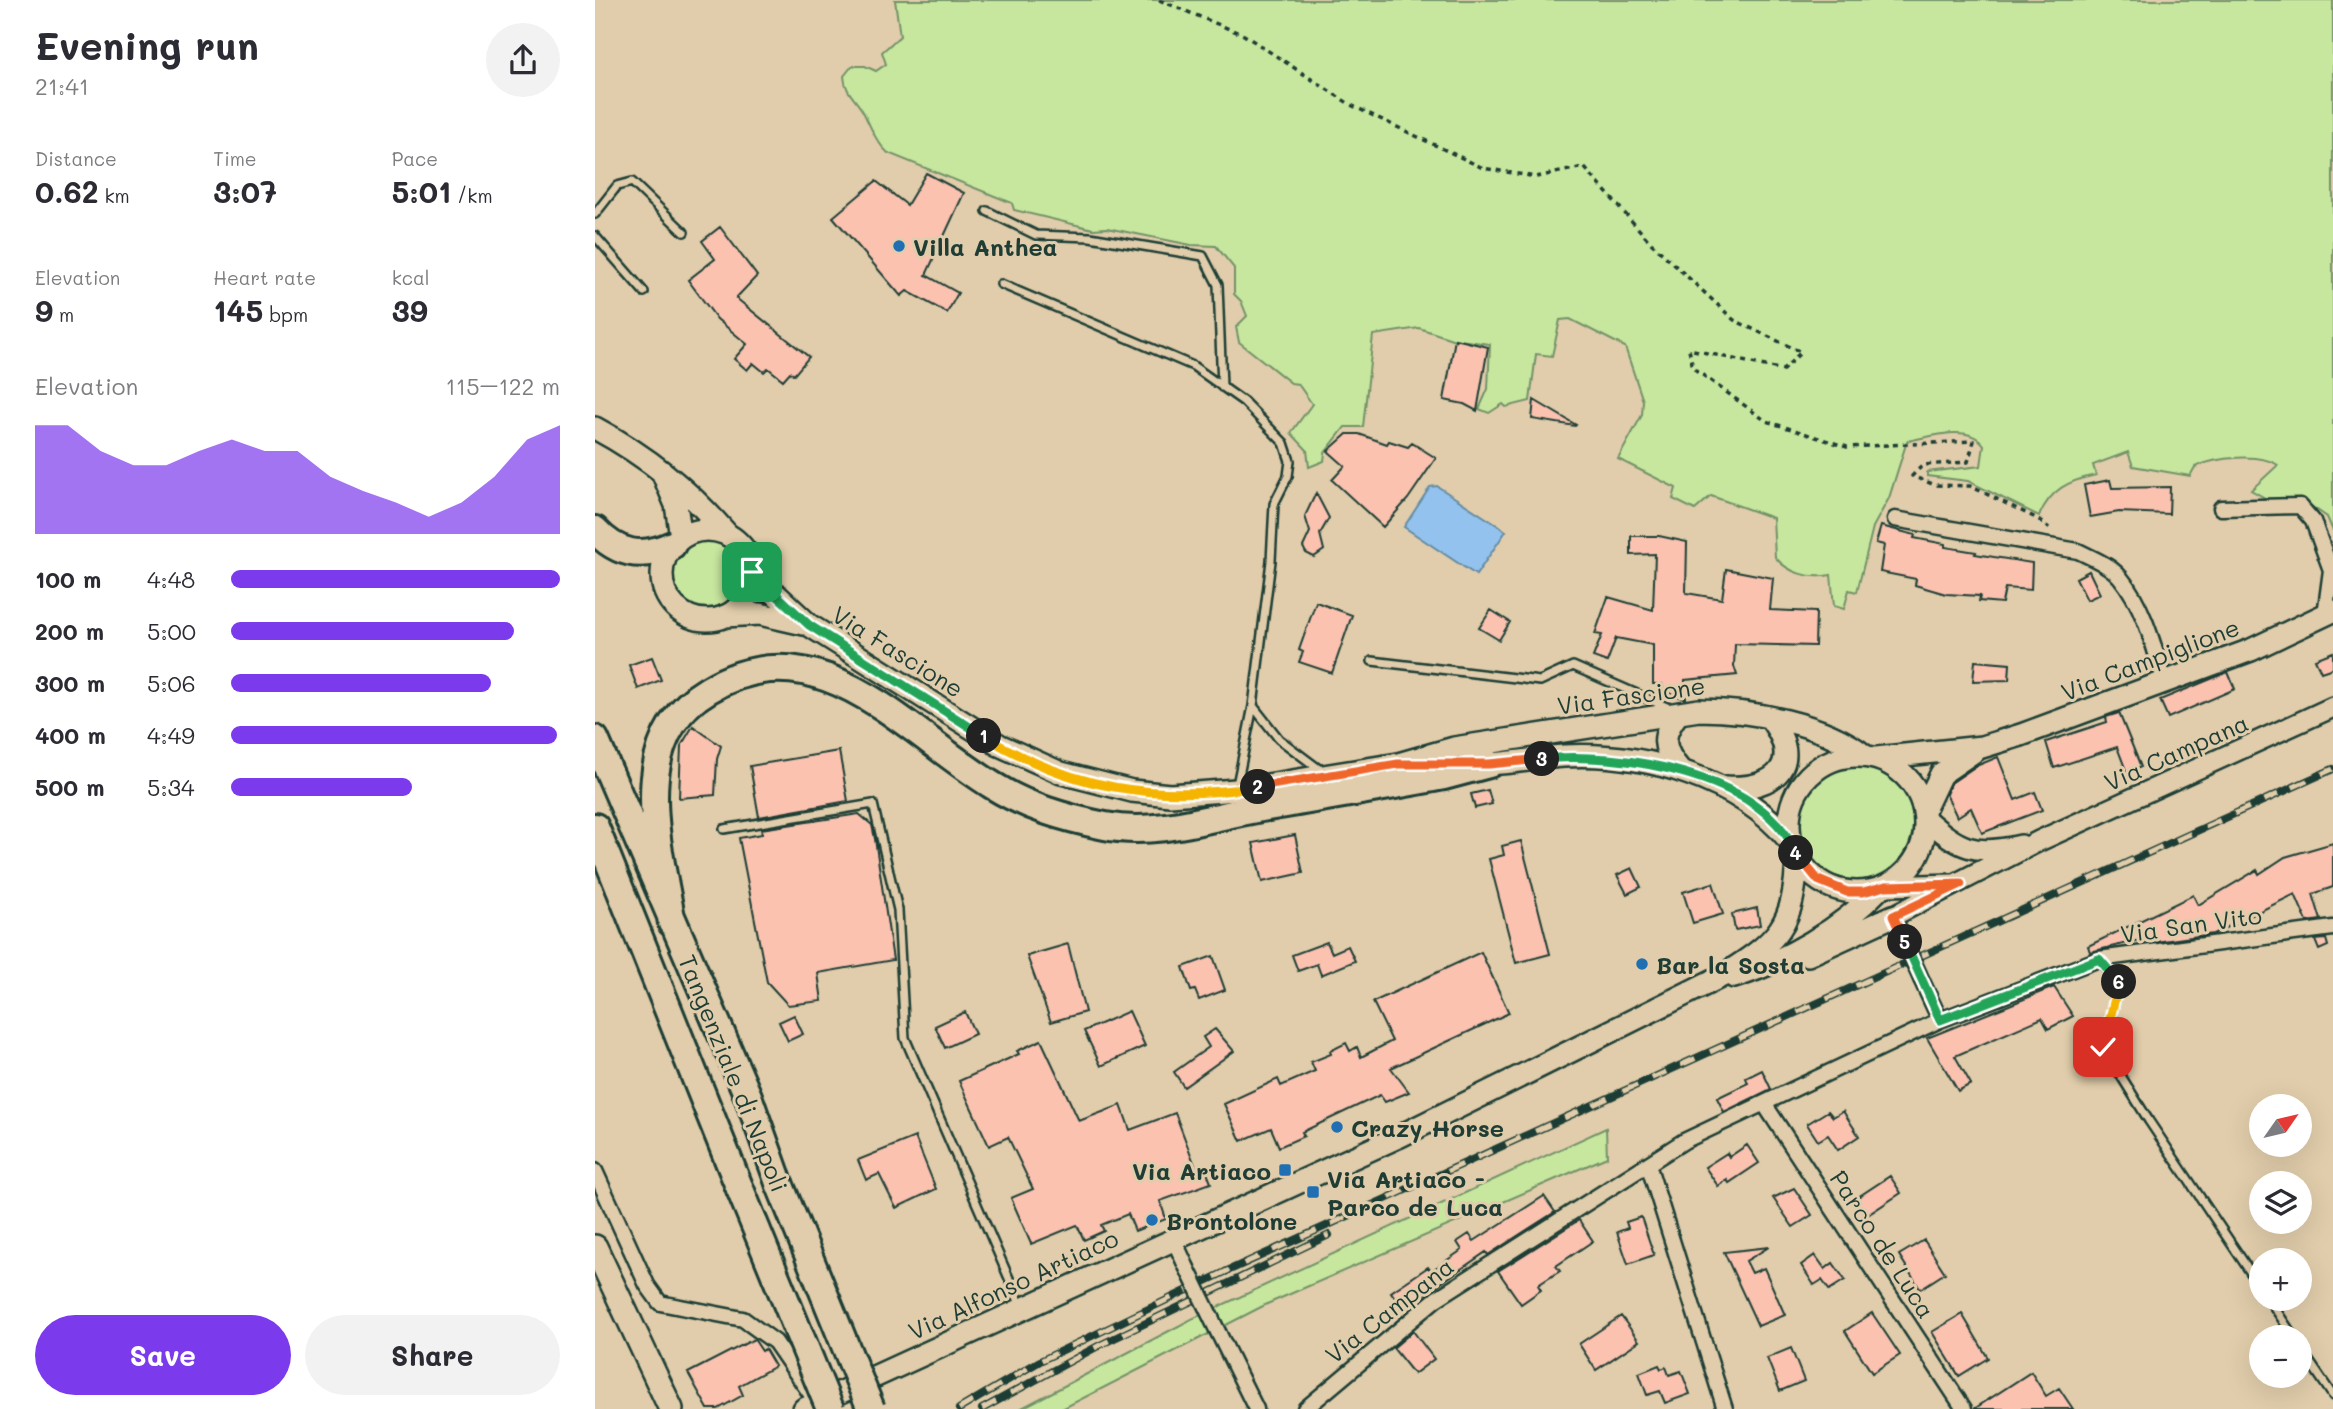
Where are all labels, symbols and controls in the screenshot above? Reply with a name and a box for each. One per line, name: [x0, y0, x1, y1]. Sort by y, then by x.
text: Evening run: [35, 20, 259, 70]
button: share: [486, 23, 560, 97]
text: 21:41: [35, 71, 89, 101]
text: Distance: [35, 146, 117, 171]
text: Time: [213, 146, 257, 171]
text: Pace: [392, 146, 438, 171]
text: 0.62: [35, 171, 98, 211]
text: 3:07: [213, 171, 277, 211]
text: 5:01: [392, 171, 451, 211]
text: km: [98, 183, 130, 208]
text: /km: [451, 183, 493, 208]
place label: Villa Anthea: [913, 231, 1057, 262]
marker: Villa Anthea: [891, 238, 907, 254]
text: Elevation: [35, 265, 120, 290]
text: Heart rate: [213, 265, 316, 290]
text: kcal: [392, 265, 430, 290]
text: 9: [35, 290, 53, 330]
text: 145: [213, 290, 263, 330]
text: 39: [392, 290, 428, 330]
text: m: [53, 302, 74, 327]
text: bpm: [263, 302, 308, 327]
text: Elevation: [35, 371, 138, 401]
text: 115–122 m: [446, 371, 560, 401]
pin: [722, 542, 782, 602]
icon: arrive: [733, 553, 771, 591]
text: 100 m: [35, 564, 101, 594]
text: 4:48: [147, 564, 195, 594]
street label: Via Fascione: [826, 598, 970, 704]
street label: Via Campiglione: [2056, 611, 2244, 707]
text: 200 m: [35, 616, 104, 646]
text: 5:00: [147, 616, 196, 646]
text: 300 m: [35, 668, 105, 698]
text: 5:06: [147, 668, 196, 698]
street label: Via Fascione: [1555, 669, 1707, 721]
street label: Via Campana: [2099, 706, 2253, 798]
pin: 1: [967, 718, 1001, 754]
text: 400 m: [35, 720, 106, 750]
text: 4:49: [147, 720, 195, 750]
text: 1: [979, 723, 988, 748]
pin: 3: [1525, 742, 1559, 776]
text: 3: [1536, 746, 1547, 771]
pin: 2: [1241, 770, 1275, 804]
text: 500 m: [35, 772, 105, 802]
text: 5:34: [147, 772, 195, 802]
text: 2: [1252, 774, 1263, 799]
pin: 4: [1779, 836, 1813, 870]
text: 4: [1789, 840, 1802, 865]
street label: Via San Vito: [2118, 899, 2264, 949]
pin: 5: [1887, 925, 1923, 960]
text: 5: [1899, 929, 1910, 954]
place label: Bar la Sosta: [1656, 949, 1805, 980]
street label: Tangenziale di Napoli: [672, 950, 796, 1196]
marker: Bar la Sosta: [1634, 956, 1650, 972]
pin: 6: [2101, 964, 2137, 1000]
text: 6: [2113, 969, 2124, 994]
pin: [2073, 1017, 2133, 1077]
icon: check: [2084, 1028, 2122, 1066]
north arrow: [2249, 1094, 2312, 1157]
map controls: [2249, 1094, 2312, 1388]
place label: Crazy Horse: [1351, 1112, 1504, 1143]
marker: Crazy Horse: [1329, 1119, 1345, 1135]
place label: Via Artiaco: [1132, 1155, 1271, 1186]
marker: Via Artiaco: [1277, 1162, 1293, 1178]
place label: Via Artiaco - Parco de Luca: [1327, 1163, 1503, 1222]
street label: Parco de Luca: [1824, 1164, 1942, 1324]
button: layers: [2249, 1171, 2312, 1234]
marker: Via Artiaco - Parco de Luca: [1305, 1184, 1321, 1200]
place label: Brontolone: [1166, 1205, 1297, 1236]
marker: Brontolone: [1144, 1212, 1160, 1228]
street label: Via Alfonso Artiaco: [903, 1222, 1123, 1346]
button: +: [2249, 1248, 2312, 1311]
street label: Via Campana: [1319, 1250, 1459, 1370]
button: Save: [35, 1315, 291, 1395]
button: Share: [305, 1315, 560, 1395]
button: −: [2249, 1325, 2312, 1388]

